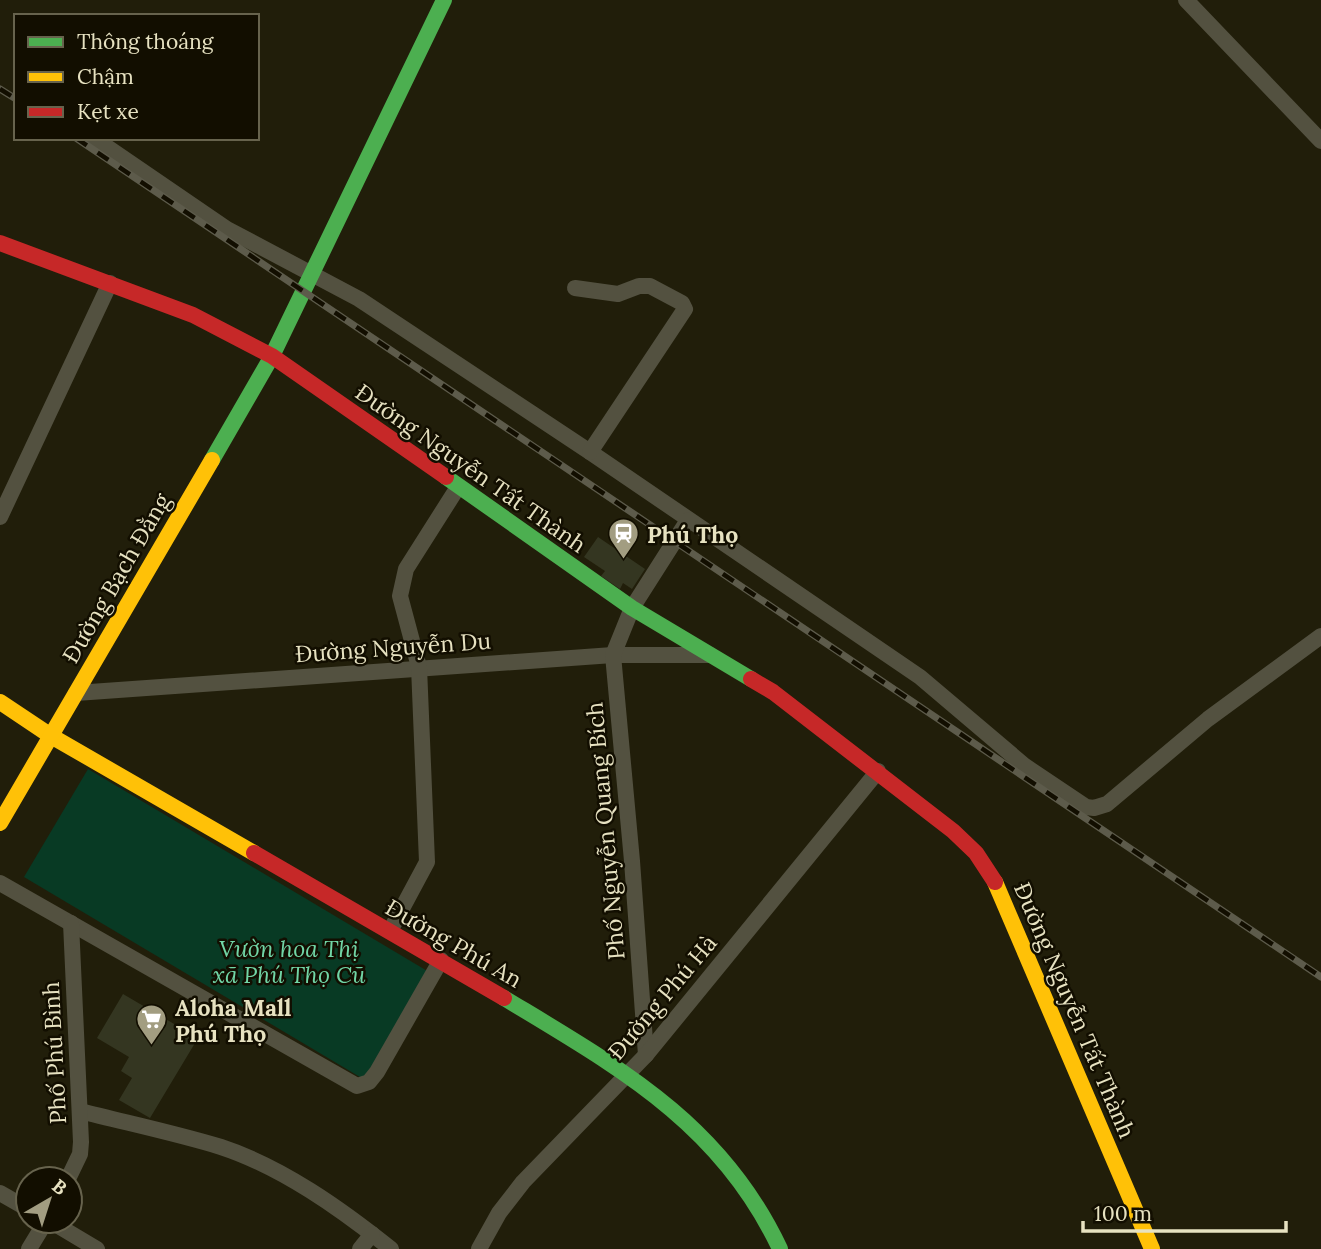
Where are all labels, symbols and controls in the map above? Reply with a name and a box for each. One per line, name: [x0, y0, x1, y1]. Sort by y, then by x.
legend: [14, 14, 259, 140]
text: Thông thoáng: [77, 28, 214, 55]
text: Chậm: [77, 63, 134, 90]
text: Kẹt xe: [77, 98, 139, 125]
street label: Đường Nguyễn Tất Thành: [350, 377, 592, 559]
street label: Đường Bạch Đằng: [56, 487, 177, 668]
station icon: Phú Thọ: [607, 517, 641, 561]
place label: Phú Thọ: [647, 520, 738, 549]
street label: Đường Nguyễn Du: [294, 626, 492, 668]
street label: Phố Nguyễn Quang Bích: [579, 701, 631, 961]
street label: Đường Nguyễn Tất Thành: [1008, 878, 1142, 1142]
street label: Đường Phú An: [381, 892, 527, 994]
street label: Đường Phú Hà: [601, 929, 723, 1065]
park label: Vườn hoa Thị xã Phú Thọ Cũ: [213, 934, 366, 989]
street label: Phố Phú Bình: [36, 981, 72, 1125]
place label: Aloha Mall Phú Thọ: [175, 993, 291, 1048]
supermarket icon: Aloha Mall Phú Thọ: [135, 1003, 169, 1047]
north arrow: [14, 1165, 84, 1235]
text: B: [47, 1174, 72, 1200]
scale bar: [1083, 1190, 1286, 1234]
text: 100 m: [1094, 1200, 1152, 1227]

